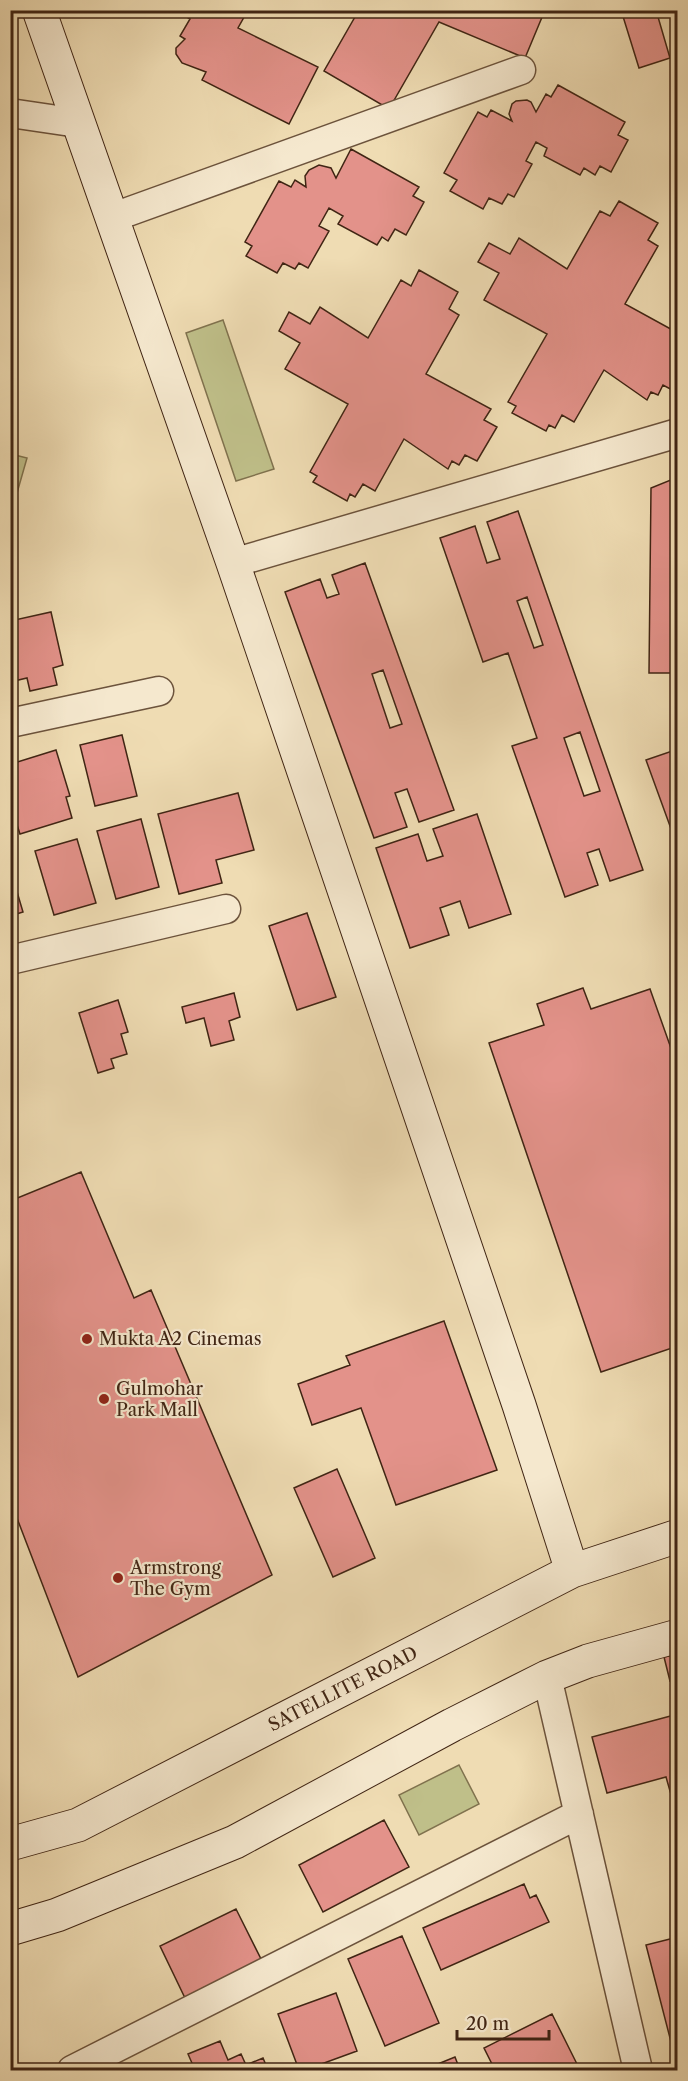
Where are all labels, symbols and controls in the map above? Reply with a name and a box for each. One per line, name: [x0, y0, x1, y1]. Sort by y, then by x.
place label: Mukta A2 Cinemas: [99, 1328, 262, 1350]
marker: Mukta A2 Cinemas: [80, 1332, 94, 1346]
place label: Gulmohar Park Mall: [116, 1378, 203, 1421]
marker: Gulmohar Park Mall: [97, 1392, 111, 1406]
place label: Armstrong The Gym: [129, 1557, 221, 1600]
marker: Armstrong The Gym: [111, 1571, 125, 1585]
street label: SATELLITE ROAD: [265, 1642, 421, 1736]
scale bar: [457, 2003, 548, 2041]
text: 20 m: [466, 2013, 510, 2035]

